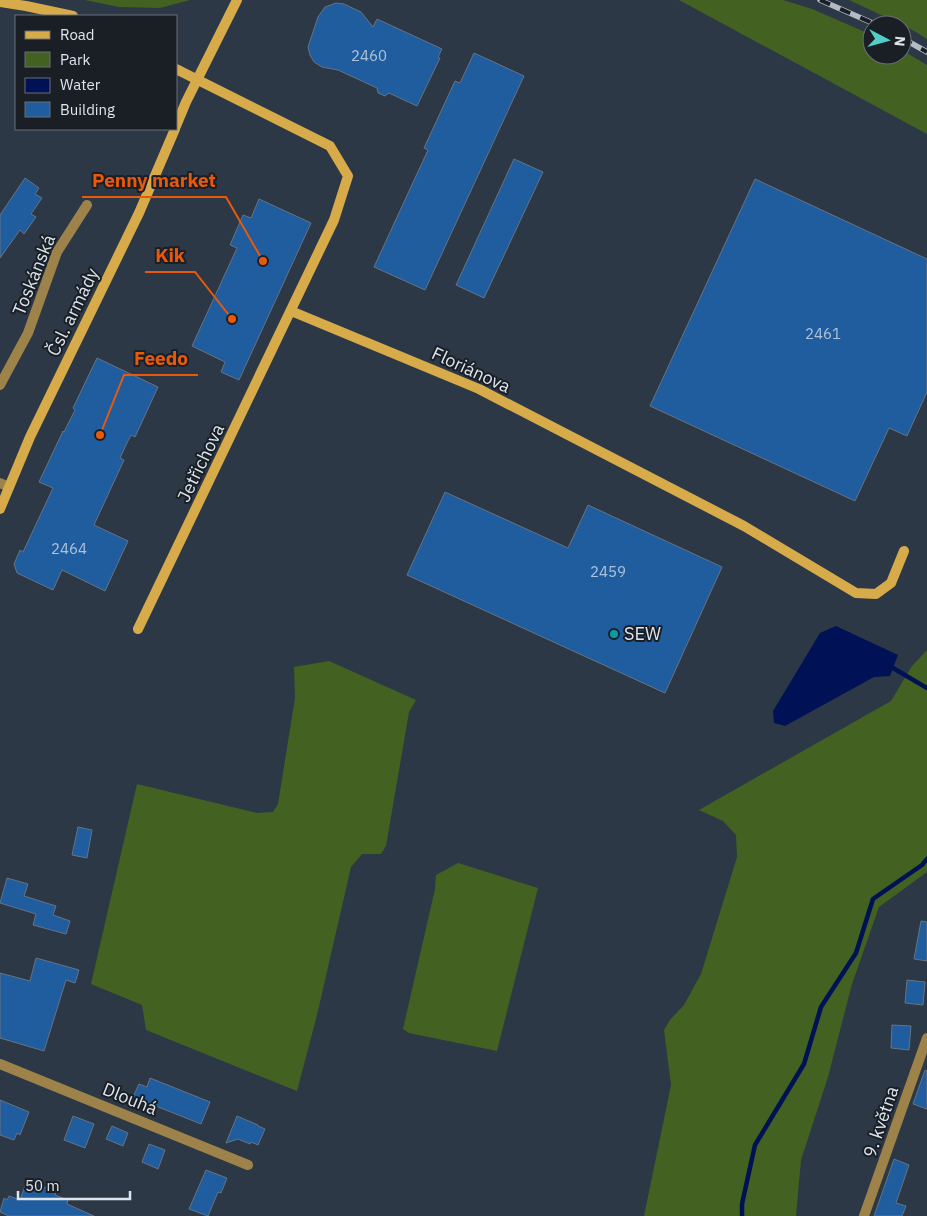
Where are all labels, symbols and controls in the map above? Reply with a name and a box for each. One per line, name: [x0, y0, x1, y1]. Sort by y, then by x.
legend: [15, 15, 178, 130]
north arrow: [862, 15, 912, 65]
text: Road: [60, 25, 95, 44]
text: N: [890, 35, 909, 47]
house number: 2460: [351, 46, 387, 65]
text: Park: [60, 50, 90, 69]
text: Water: [60, 75, 101, 94]
text: Building: [60, 100, 115, 119]
callout: Penny market: [82, 163, 226, 197]
text: Penny market: [92, 168, 216, 192]
street label: Toskánská: [7, 231, 60, 319]
callout: Kik: [145, 238, 195, 272]
text: Kik: [155, 243, 185, 267]
street label: Čsl. armády: [40, 264, 104, 360]
house number: 2461: [805, 324, 841, 343]
callout: Feedo: [124, 341, 198, 375]
street label: Floriánova: [428, 341, 515, 398]
text: Feedo: [134, 346, 188, 370]
street label: Jetřichova: [172, 420, 229, 506]
house number: 2464: [51, 539, 87, 558]
house number: 2459: [590, 562, 626, 581]
place label: SEW: [624, 622, 661, 645]
marker: SEW: [608, 628, 620, 640]
street label: Dlouhá: [99, 1077, 161, 1120]
street label: 9. května: [858, 1083, 904, 1161]
scale bar: [18, 1168, 130, 1200]
text: 50 m: [25, 1176, 60, 1195]

